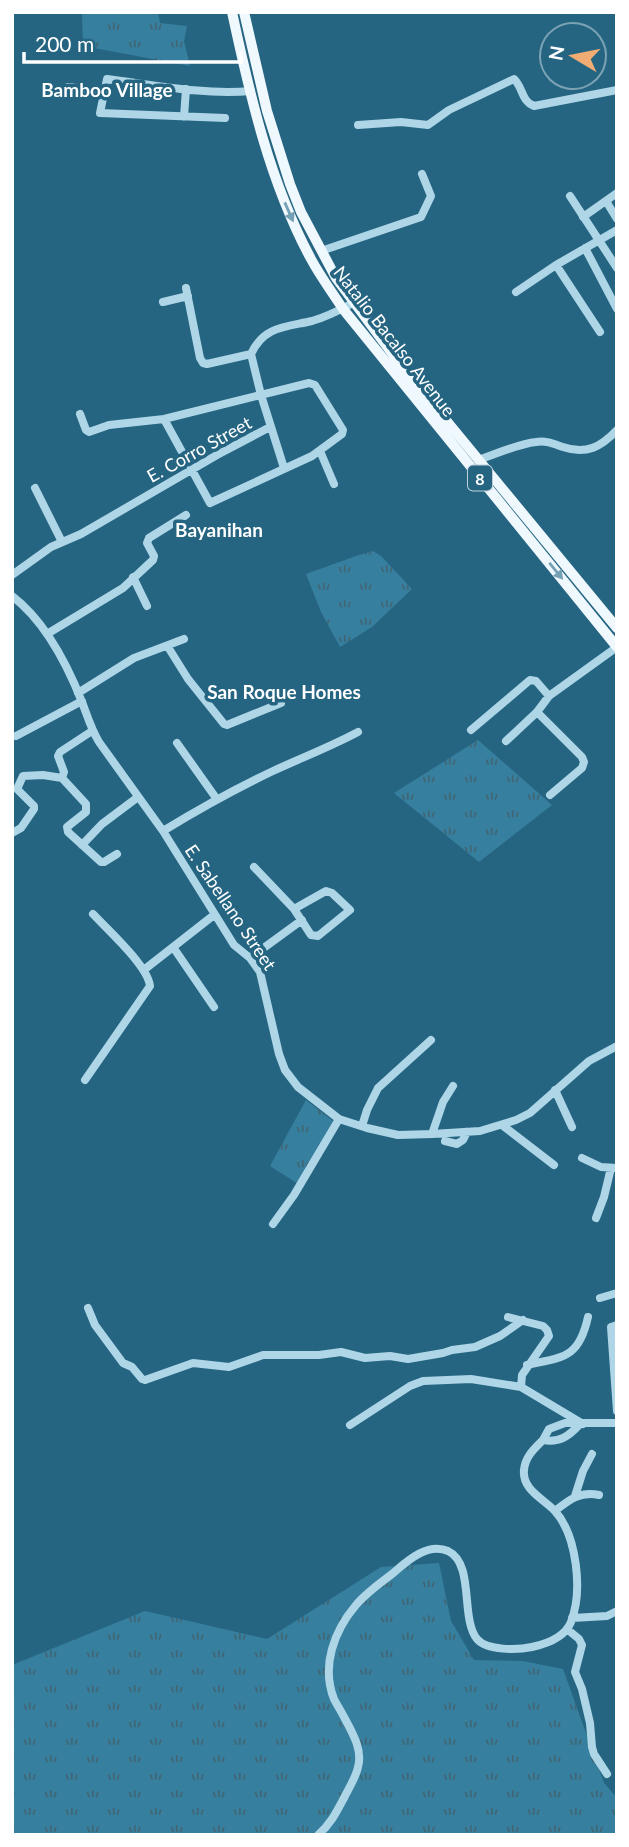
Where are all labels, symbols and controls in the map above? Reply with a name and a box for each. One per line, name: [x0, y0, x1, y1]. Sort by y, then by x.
scale bar: [24, 21, 242, 65]
north arrow: [538, 21, 608, 91]
text: 200 m: [35, 31, 94, 56]
text: N: [543, 44, 568, 62]
district label: Bamboo Village: [41, 78, 173, 101]
one-way arrow: [284, 201, 295, 222]
street label: Natalio Bacalso Avenue: [329, 261, 461, 421]
street label: E. Corro Street: [143, 411, 256, 487]
road number: 8: [468, 466, 492, 491]
district label: Bayanihan: [175, 518, 263, 541]
one-way arrow: [548, 562, 563, 580]
district label: San Roque Homes: [207, 680, 361, 703]
street label: E. Sabellano Street: [181, 840, 282, 975]

